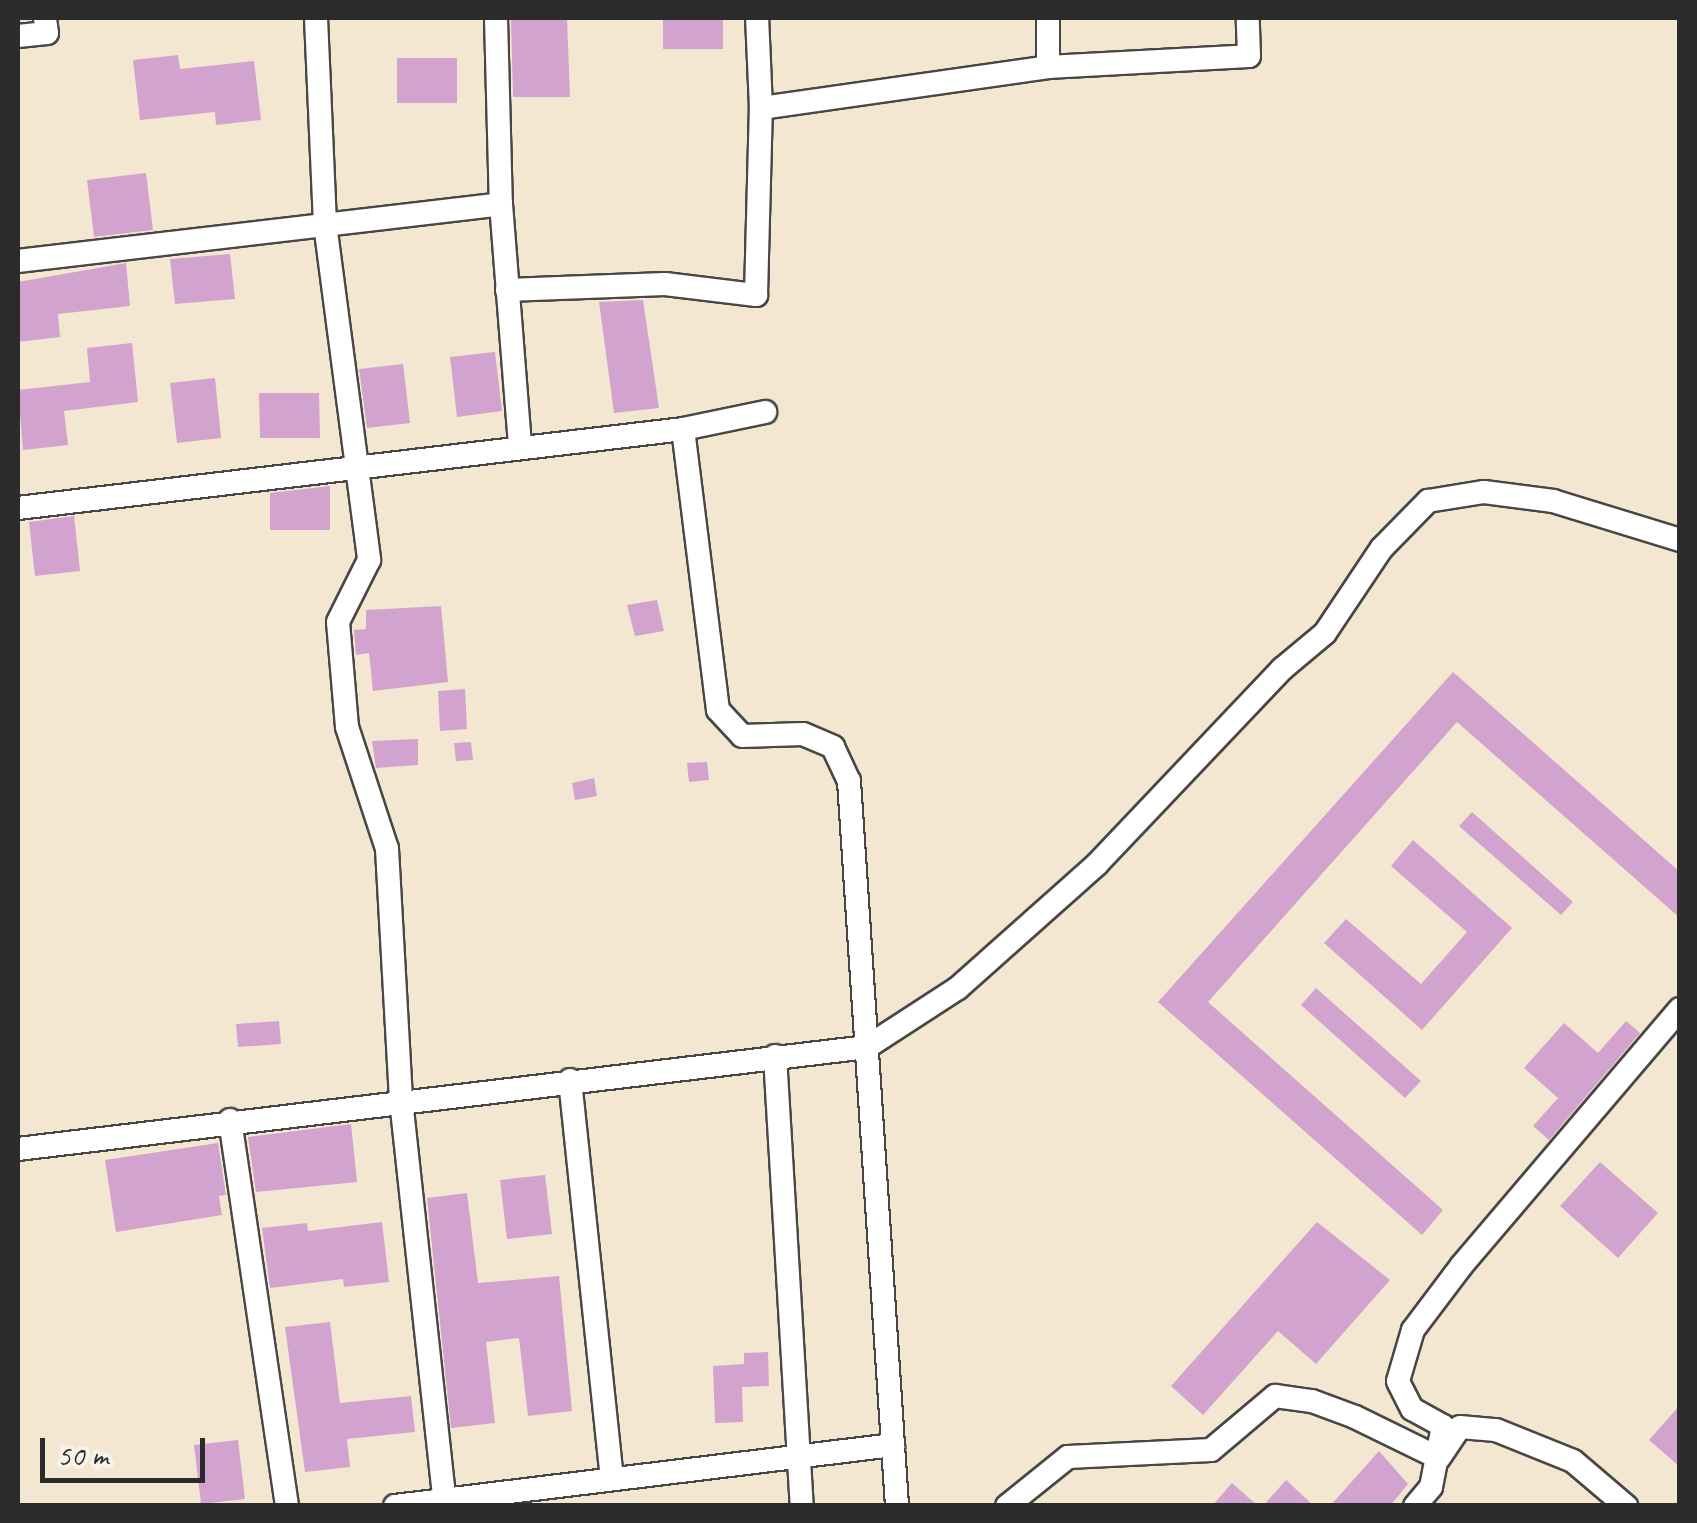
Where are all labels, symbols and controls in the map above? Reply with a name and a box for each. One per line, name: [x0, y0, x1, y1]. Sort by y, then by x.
scale bar: [45, 1418, 210, 1480]
text: 50 m: [57, 1436, 108, 1474]

